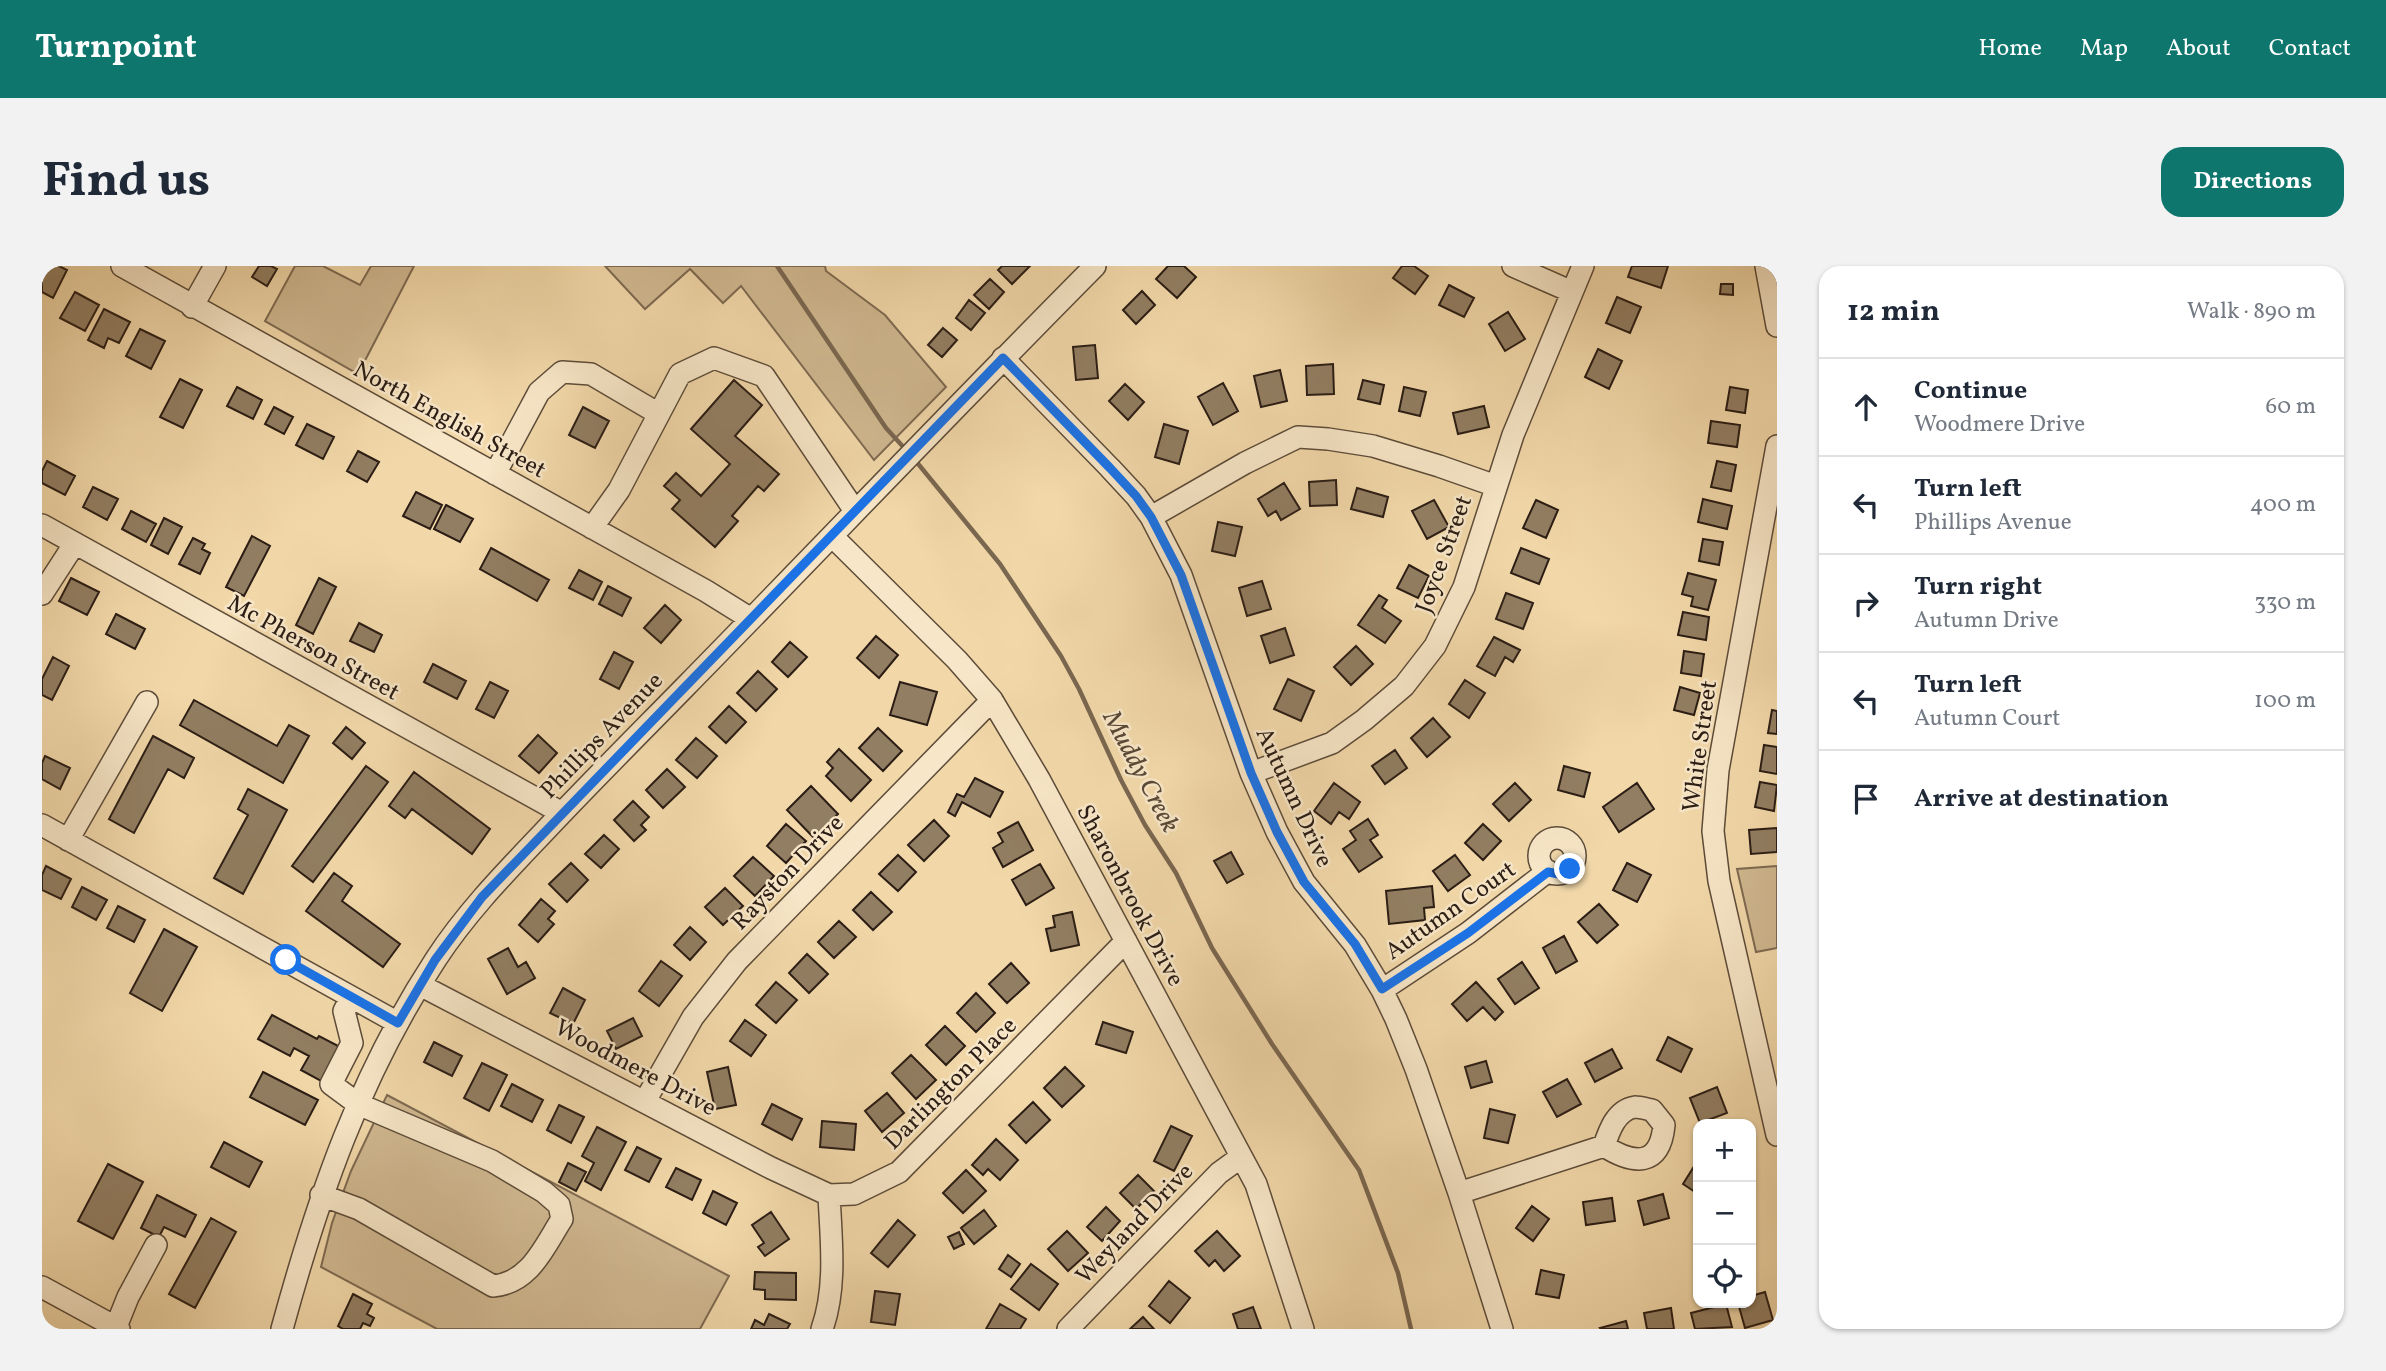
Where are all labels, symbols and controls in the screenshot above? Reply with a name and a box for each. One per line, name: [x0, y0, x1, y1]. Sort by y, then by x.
text: Turnpoint: [35, 26, 197, 72]
text: Home: [1978, 32, 2042, 66]
text: Map: [2080, 32, 2128, 66]
text: About: [2166, 32, 2231, 66]
text: Contact: [2269, 32, 2351, 66]
button: Directions: [2161, 147, 2344, 217]
text: Find us: [42, 148, 210, 217]
text: 12 min: [1847, 291, 1940, 333]
text: Walk · 890 m: [2187, 296, 2316, 328]
street label: North English Street: [346, 354, 552, 488]
text: Continue: [1914, 373, 2027, 409]
icon: ahead: [1847, 388, 1885, 426]
text: 60 m: [2266, 391, 2316, 423]
text: Woodmere Drive: [1914, 409, 2085, 441]
text: Turn left: [1914, 471, 2022, 507]
icon: left: [1847, 486, 1885, 524]
text: 400 m: [2250, 489, 2316, 521]
street label: Joyce Street: [1408, 491, 1482, 618]
text: Phillips Avenue: [1914, 507, 2072, 539]
text: Turn right: [1914, 569, 2042, 605]
icon: right: [1847, 584, 1885, 622]
street label: Mc Pherson Street: [221, 587, 405, 710]
text: 330 m: [2254, 587, 2316, 619]
text: Autumn Drive: [1914, 605, 2059, 637]
street label: Phillips Avenue: [533, 665, 672, 807]
text: Turn left: [1914, 667, 2022, 703]
street label: White Street: [1675, 678, 1727, 814]
icon: left: [1847, 682, 1885, 720]
text: 100 m: [2254, 685, 2316, 717]
text: Autumn Court: [1914, 703, 2060, 735]
water label: Muddy Creek: [1092, 704, 1188, 839]
street label: Autumn Drive: [1246, 722, 1340, 873]
icon: arrive: [1847, 780, 1885, 818]
text: Arrive at destination: [1914, 781, 2169, 817]
street label: Sharonbrook Drive: [1067, 799, 1192, 993]
street label: Rayston Drive: [724, 808, 853, 939]
route end: [1554, 853, 1585, 884]
street label: Autumn Court: [1379, 854, 1523, 969]
route start: [270, 944, 301, 975]
street label: Darlington Place: [877, 1010, 1026, 1159]
street label: Woodmere Drive: [548, 1012, 722, 1126]
map controls: [1693, 1119, 1756, 1308]
button: +: [1693, 1119, 1756, 1182]
street label: Weyland Drive: [1069, 1156, 1202, 1293]
button: −: [1693, 1182, 1756, 1245]
button: locate: [1693, 1245, 1756, 1308]

